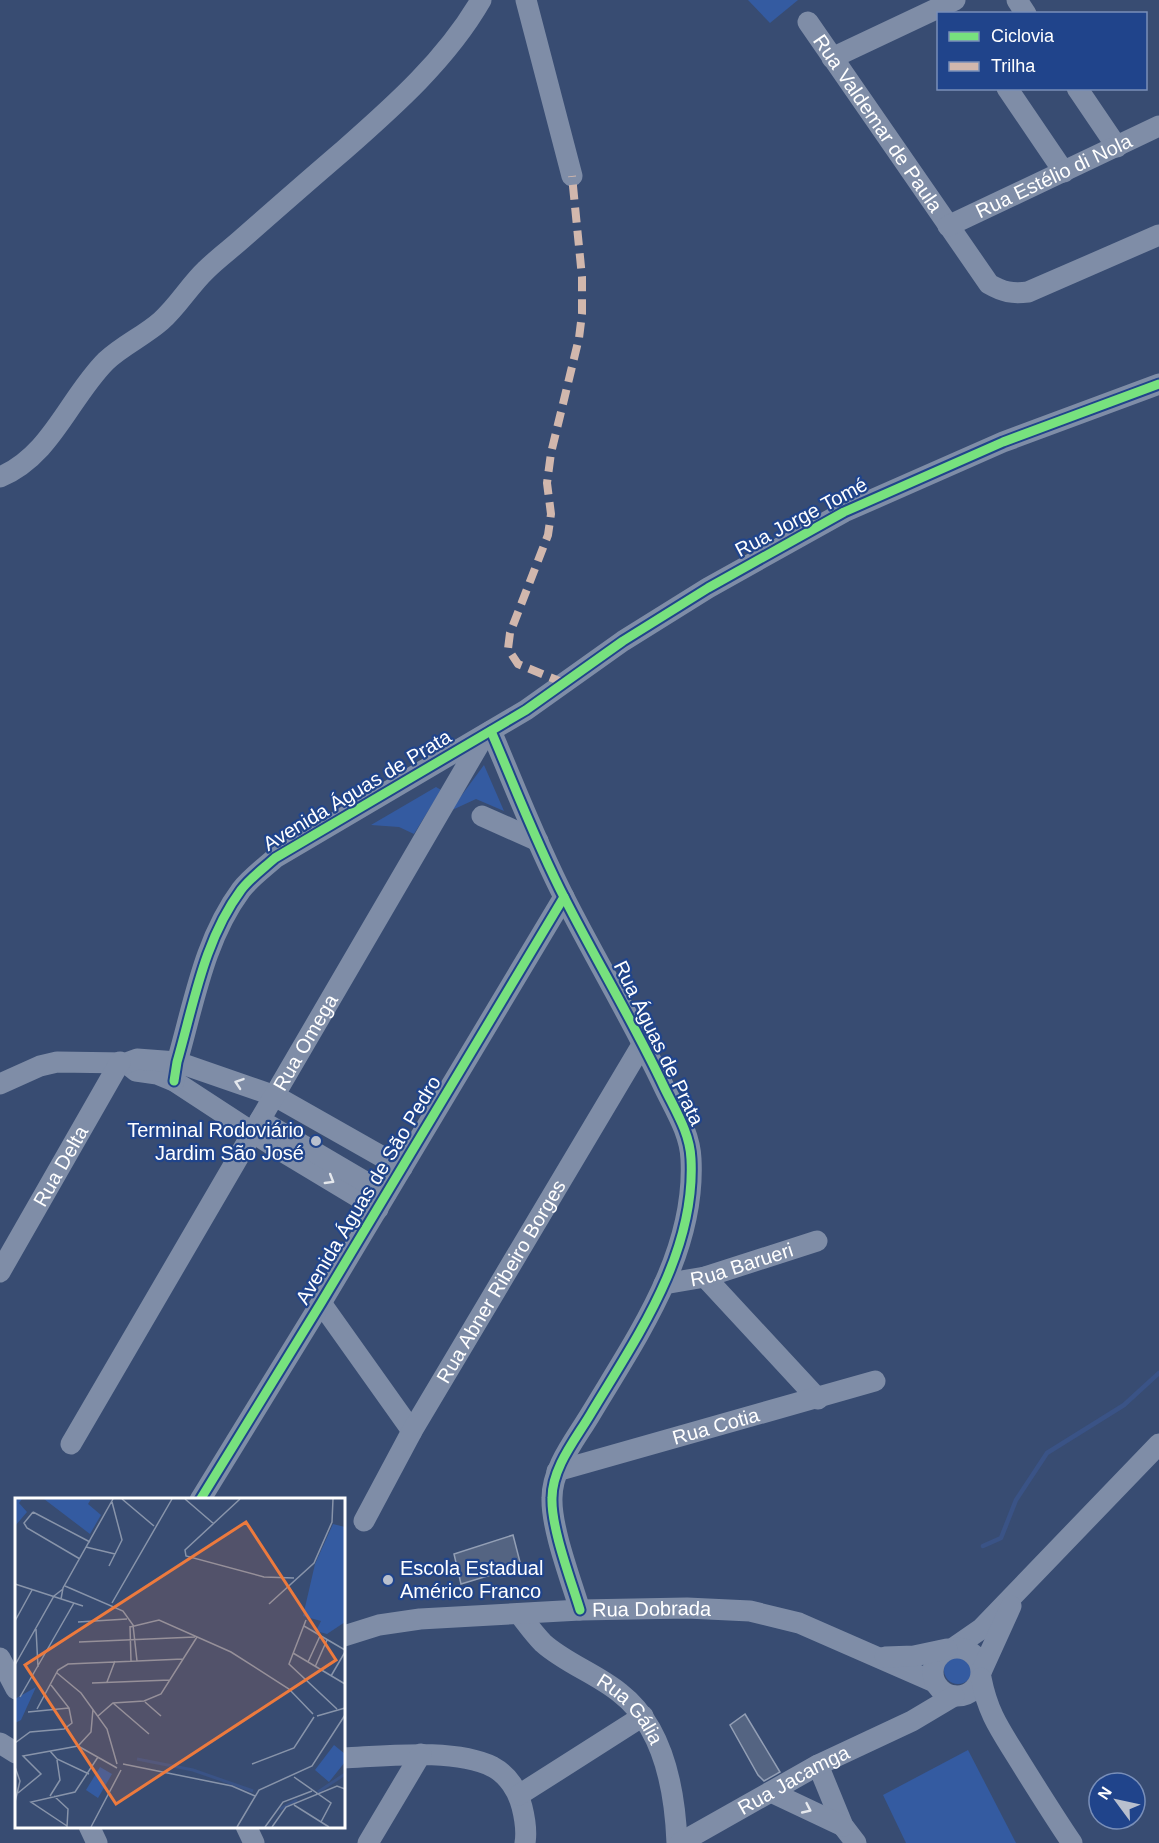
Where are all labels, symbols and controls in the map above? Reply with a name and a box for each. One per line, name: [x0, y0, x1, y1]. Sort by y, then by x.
legend: [937, 12, 1147, 90]
text: Ciclovia: [991, 26, 1055, 46]
street label: Rua Valdemar de Paula: [809, 30, 947, 217]
text: Trilha: [991, 56, 1036, 76]
street label: Rua Estélio di Nola: [972, 129, 1136, 222]
street label: Rua Jorge Tomé: [731, 473, 871, 561]
street label: Avenida Águas de Prata: [259, 725, 456, 855]
street label: Rua Águas de Prata: [610, 957, 709, 1130]
street label: Rua Omega: [269, 989, 342, 1094]
street label: Avenida Águas de São Pedro: [291, 1072, 445, 1308]
one-way arrow: [234, 1078, 245, 1091]
place label: Terminal Rodoviário Jardim São José: [127, 1119, 304, 1164]
street label: Rua Delta: [29, 1121, 93, 1210]
marker: Terminal Rodoviário Jardim São José: [309, 1134, 323, 1148]
one-way arrow: [324, 1173, 334, 1184]
street label: Rua Abner Ribeiro Borges: [432, 1176, 570, 1387]
street label: Rua Barueri: [688, 1238, 796, 1290]
street label: Rua Cotia: [670, 1403, 762, 1449]
inset map: [15, 1498, 345, 1828]
place label: Escola Estadual Américo Franco: [400, 1557, 543, 1602]
marker: Escola Estadual Américo Franco: [381, 1573, 395, 1587]
street label: Rua Dobrada: [592, 1597, 712, 1621]
street label: Rua Gália: [593, 1669, 668, 1749]
street label: Rua Jacamga: [734, 1741, 854, 1819]
north arrow: [1087, 1771, 1147, 1831]
text: N: [1095, 1784, 1115, 1803]
one-way arrow: [801, 1802, 812, 1814]

